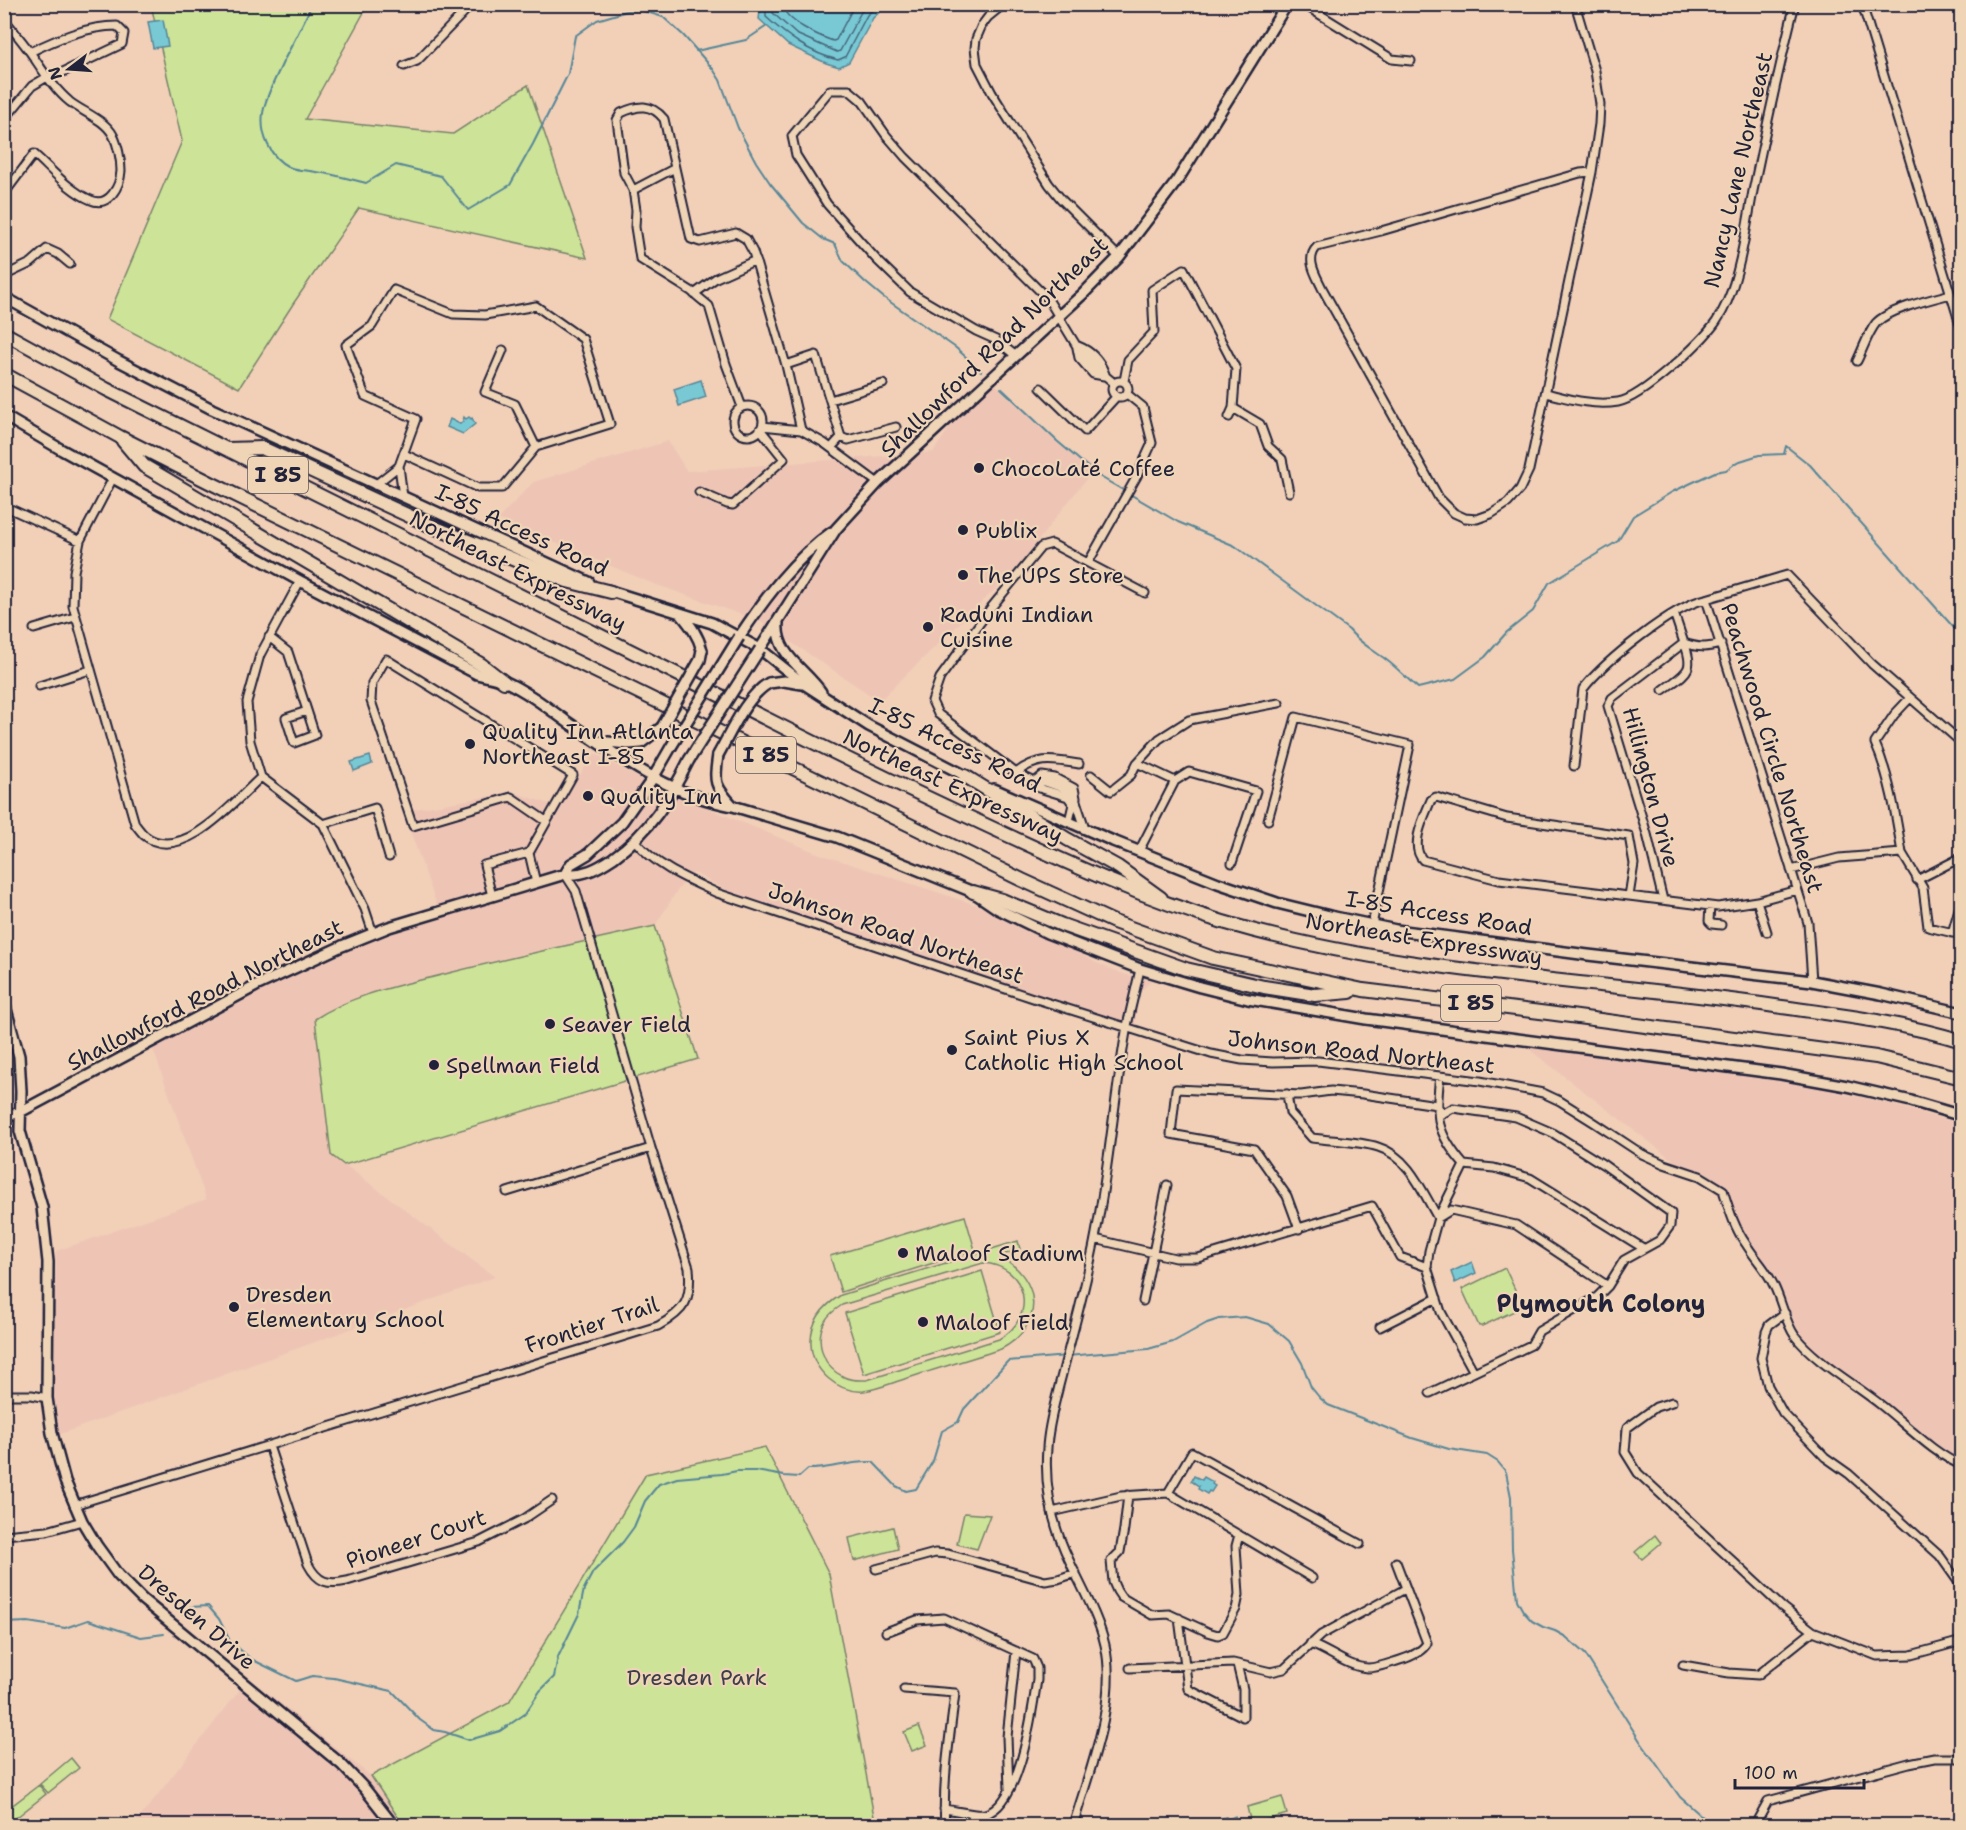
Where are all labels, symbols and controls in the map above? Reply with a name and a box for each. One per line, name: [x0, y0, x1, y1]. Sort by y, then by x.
north arrow: [39, 39, 99, 99]
street label: Nancy Lane Northeast: [1697, 49, 1779, 291]
text: N: [43, 64, 67, 82]
street label: Shallowford Road Northeast: [874, 230, 1114, 464]
place label: ChocoLaté Coffee: [991, 454, 1175, 483]
road number: I 85: [248, 457, 308, 493]
marker: ChocoLaté Coffee: [972, 461, 986, 475]
street label: I-85 Access Road: [431, 477, 614, 583]
street label: Northeast Expressway: [405, 504, 631, 638]
place label: Publix: [975, 516, 1037, 545]
marker: Publix: [956, 523, 970, 537]
place label: The UPS Store: [975, 561, 1124, 590]
marker: The UPS Store: [956, 568, 970, 582]
street label: Peachwood Circle Northeast: [1714, 599, 1830, 897]
place label: Raduni Indian Cuisine: [940, 600, 1093, 654]
marker: Raduni Indian Cuisine: [921, 620, 935, 634]
street label: I-85 Access Road: [864, 691, 1046, 799]
street label: Hillington Drive: [1616, 704, 1686, 870]
place label: Quality Inn Atlanta Northeast I-85: [482, 717, 694, 771]
street label: Northeast Expressway: [838, 722, 1068, 850]
marker: Quality Inn Atlanta Northeast I-85: [463, 737, 477, 751]
road number: I 85: [736, 737, 796, 773]
place label: Quality Inn: [600, 782, 722, 811]
marker: Quality Inn: [581, 789, 595, 803]
street label: Johnson Road Northeast: [764, 876, 1028, 990]
street label: I-85 Access Road: [1344, 884, 1534, 942]
street label: Northeast Expressway: [1303, 906, 1545, 972]
street label: Shallowford Road Northeast: [62, 913, 348, 1077]
road number: I 85: [1441, 985, 1501, 1021]
place label: Seaver Field: [562, 1010, 691, 1039]
marker: Seaver Field: [543, 1017, 557, 1031]
place label: Saint Pius X Catholic High School: [964, 1023, 1184, 1077]
street label: Johnson Road Northeast: [1226, 1024, 1496, 1080]
marker: Saint Pius X Catholic High School: [945, 1043, 959, 1057]
place label: Spellman Field: [446, 1051, 600, 1080]
marker: Spellman Field: [427, 1058, 441, 1072]
place label: Maloof Stadium: [915, 1239, 1084, 1268]
marker: Maloof Stadium: [896, 1246, 910, 1260]
place label: Dresden Elementary School: [246, 1280, 444, 1334]
district label: Plymouth Colony: [1496, 1288, 1706, 1320]
street label: Frontier Trail: [521, 1290, 663, 1360]
marker: Dresden Elementary School: [227, 1300, 241, 1314]
place label: Maloof Field: [935, 1308, 1069, 1337]
marker: Maloof Field: [916, 1315, 930, 1329]
street label: Pioneer Court: [342, 1503, 490, 1575]
street label: Dresden Drive: [132, 1558, 262, 1676]
park label: Dresden Park: [627, 1663, 767, 1692]
scale bar: [1735, 1752, 1864, 1790]
text: 100 m: [1744, 1761, 1798, 1785]

